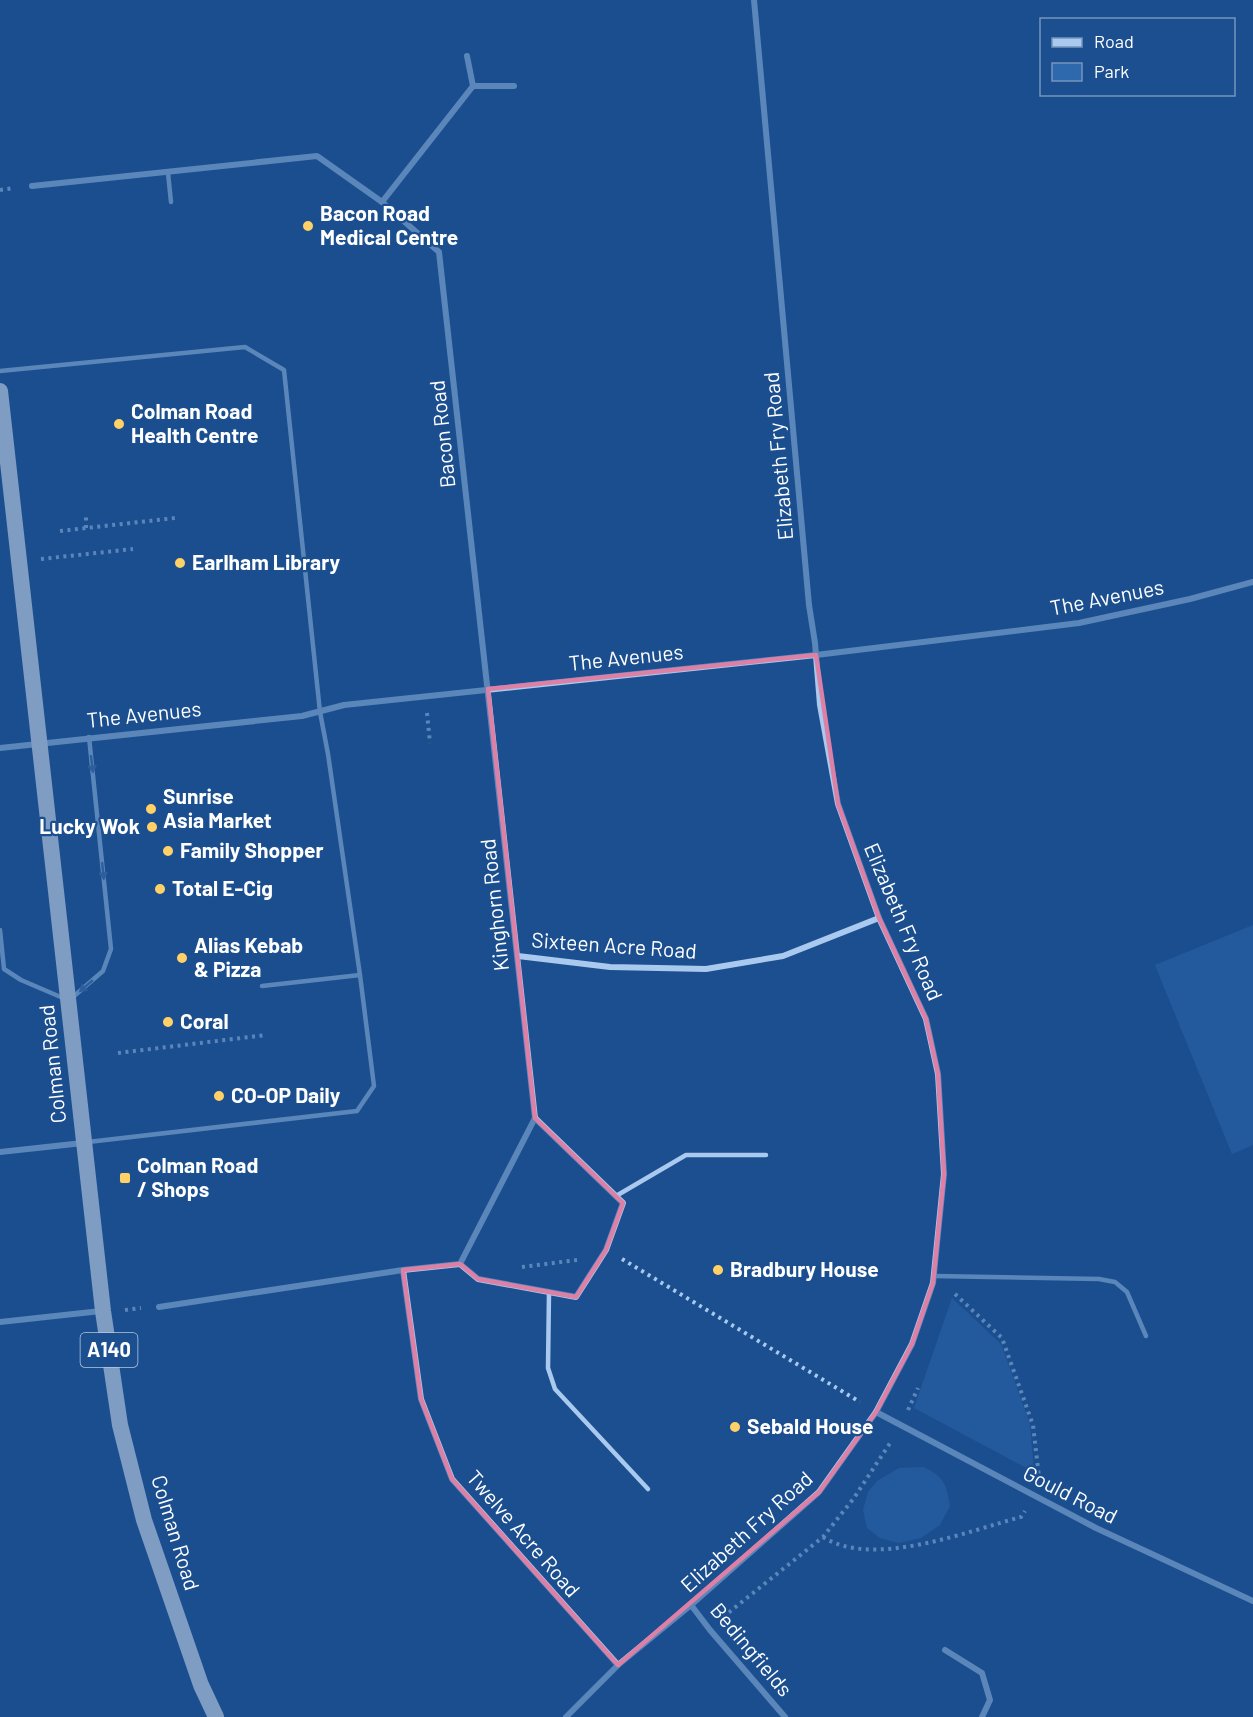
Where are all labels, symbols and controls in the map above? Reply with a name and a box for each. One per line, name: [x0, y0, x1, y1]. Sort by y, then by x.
legend: [1040, 18, 1235, 96]
text: Road: [1094, 30, 1134, 52]
text: Park: [1094, 60, 1129, 82]
place label: Bacon Road Medical Centre: [320, 200, 458, 249]
marker: Bacon Road Medical Centre: [301, 219, 315, 233]
street label: Elizabeth Fry Road: [758, 371, 797, 541]
street label: Bacon Road: [423, 379, 460, 489]
place label: Colman Road Health Centre: [131, 398, 258, 447]
marker: Colman Road Health Centre: [112, 417, 126, 431]
place label: Earlham Library: [192, 549, 340, 574]
marker: Earlham Library: [173, 556, 187, 570]
street label: The Avenues: [1048, 573, 1166, 620]
street label: The Avenues: [567, 638, 684, 675]
street label: The Avenues: [85, 695, 202, 732]
one-way arrow: [88, 755, 97, 774]
place label: Sunrise Asia Market: [163, 783, 272, 832]
marker: Sunrise Asia Market: [144, 802, 158, 816]
place label: Lucky Wok: [39, 813, 140, 838]
marker: Lucky Wok: [145, 820, 159, 834]
place label: Family Shopper: [180, 837, 324, 862]
street label: Kinghorn Road: [474, 838, 513, 973]
street label: Elizabeth Fry Road: [860, 839, 949, 1004]
marker: Family Shopper: [161, 844, 175, 858]
one-way arrow: [98, 861, 108, 880]
place label: Total E-Cig: [172, 875, 273, 900]
marker: Total E-Cig: [153, 882, 167, 896]
street label: Sixteen Acre Road: [531, 926, 698, 963]
place label: Alias Kebab & Pizza: [194, 932, 303, 981]
marker: Alias Kebab & Pizza: [175, 951, 189, 965]
one-way arrow: [79, 979, 94, 992]
street label: Colman Road: [33, 1004, 70, 1125]
place label: Coral: [180, 1008, 229, 1033]
marker: Coral: [161, 1015, 175, 1029]
place label: CO-OP Daily: [231, 1082, 341, 1107]
marker: CO-OP Daily: [212, 1089, 226, 1103]
place label: Colman Road / Shops: [137, 1152, 258, 1201]
marker: Colman Road / Shops: [118, 1171, 132, 1185]
place label: Bradbury House: [730, 1256, 879, 1281]
marker: Bradbury House: [711, 1263, 725, 1277]
road number: A140: [80, 1333, 138, 1367]
place label: Sebald House: [747, 1413, 873, 1438]
marker: Sebald House: [728, 1420, 742, 1434]
street label: Gould Road: [1019, 1459, 1122, 1528]
street label: Twelve Acre Road: [462, 1465, 586, 1602]
street label: Elizabeth Fry Road: [675, 1465, 817, 1597]
street label: Colman Road: [147, 1472, 206, 1593]
street label: Bedingfields: [706, 1597, 798, 1701]

